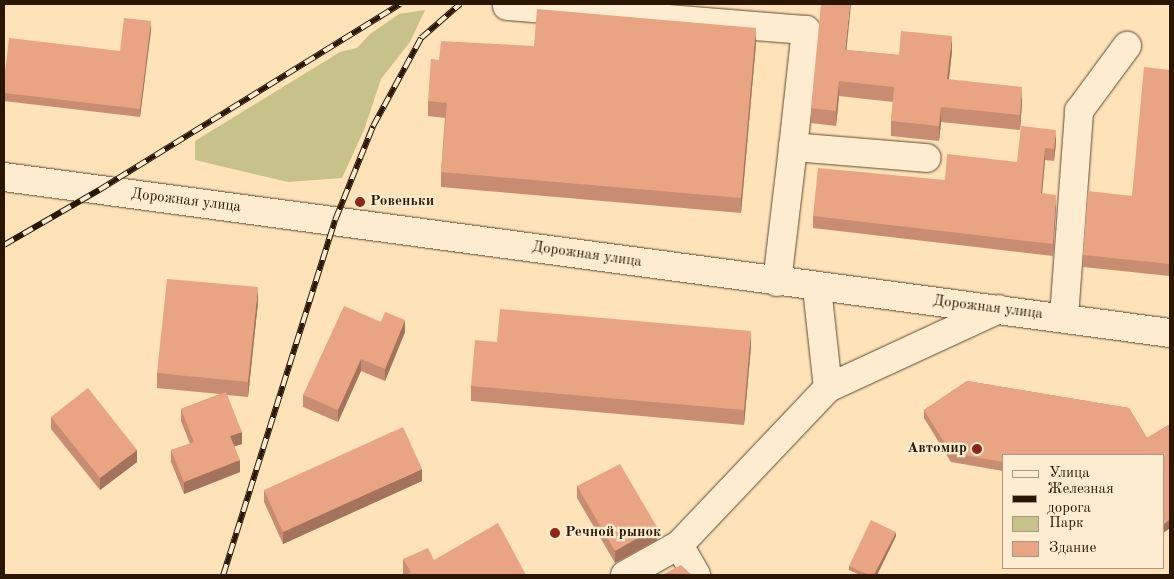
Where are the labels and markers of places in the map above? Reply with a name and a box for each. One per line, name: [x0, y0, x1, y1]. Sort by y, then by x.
place label: Ровеньки: [370, 193, 434, 211]
marker: Ровеньки: [354, 196, 366, 208]
place label: Автомир: [907, 440, 967, 458]
marker: Автомир: [971, 443, 983, 455]
place label: Речной рынок: [565, 524, 661, 542]
marker: Речной рынок: [549, 527, 561, 539]

